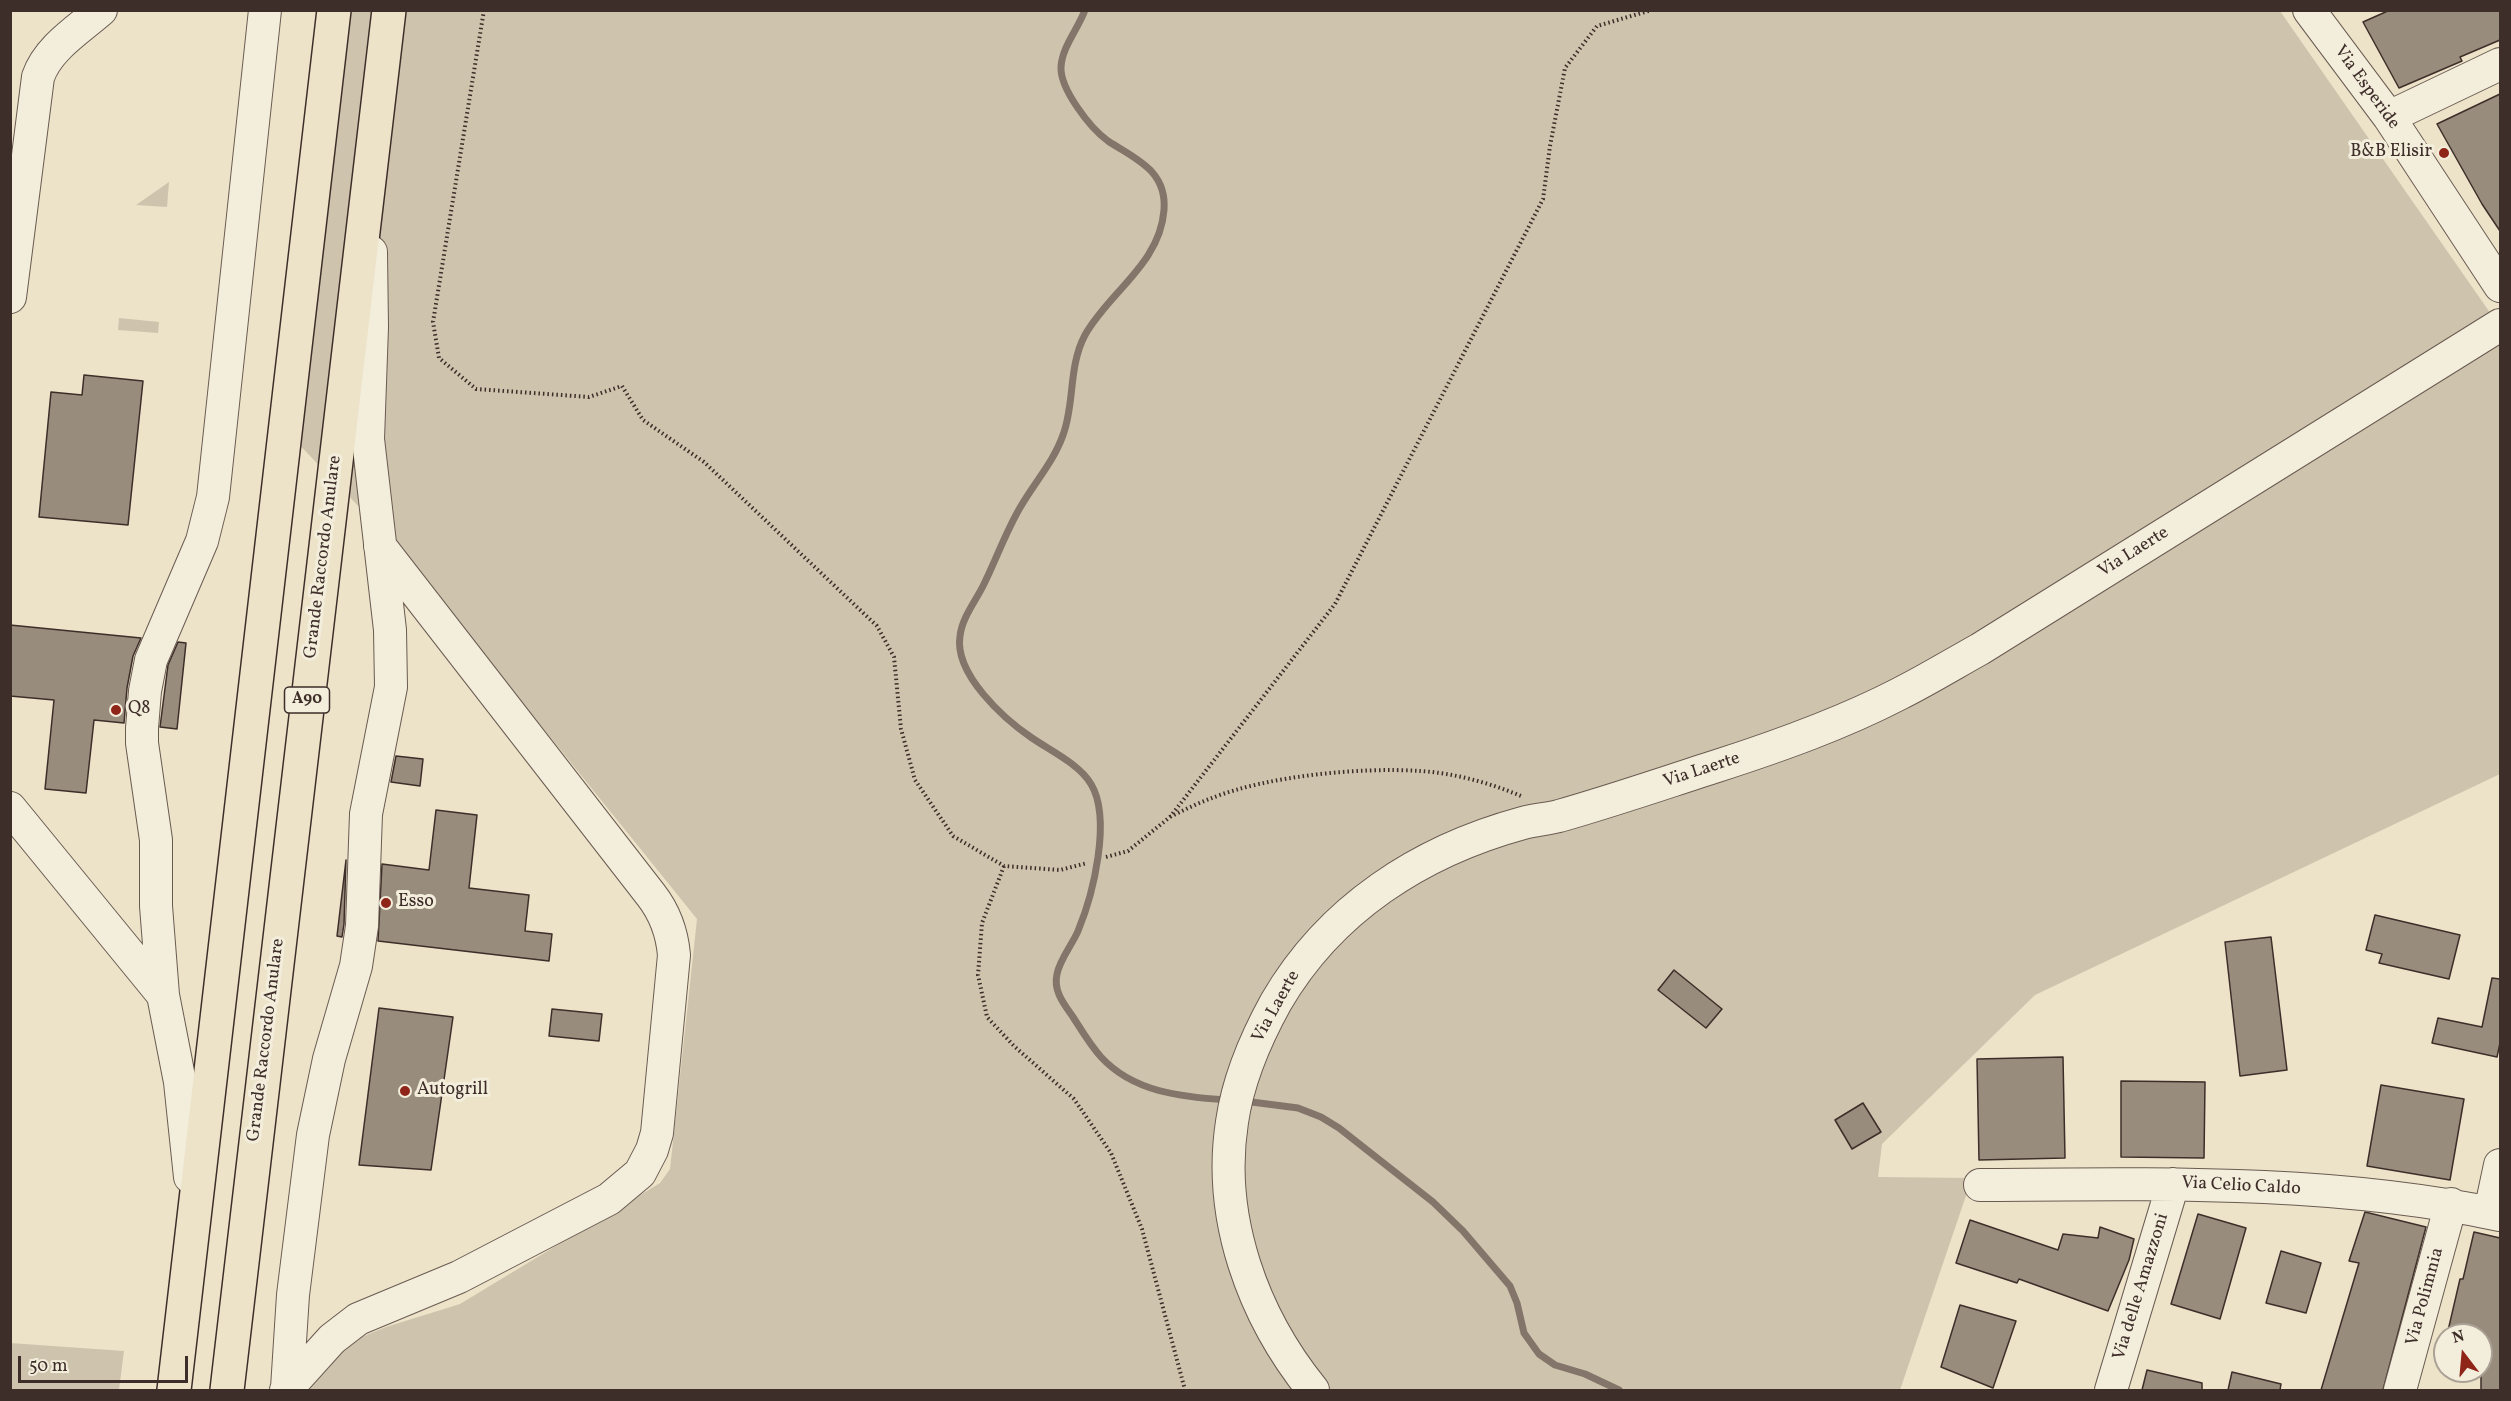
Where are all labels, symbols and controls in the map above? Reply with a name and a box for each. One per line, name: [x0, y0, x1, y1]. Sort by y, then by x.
street label: Via Esperide: [2328, 42, 2404, 134]
place label: B&B Elisir: [2350, 142, 2432, 164]
marker: B&B Elisir: [2437, 146, 2451, 160]
street label: Grande Raccordo Anulare: [301, 454, 347, 660]
street label: Via Laerte: [2095, 523, 2173, 583]
road number: A90: [284, 687, 330, 713]
place label: Q8: [128, 699, 150, 721]
marker: Q8: [109, 703, 123, 717]
street label: Via Laerte: [1661, 748, 1743, 794]
place label: Esso: [398, 892, 434, 914]
marker: Esso: [379, 896, 393, 910]
street label: Grande Raccordo Anulare: [244, 937, 290, 1143]
street label: Via Laerte: [1248, 967, 1306, 1047]
place label: Autogrill: [417, 1080, 488, 1102]
marker: Autogrill: [398, 1084, 412, 1098]
street label: Via Celio Caldo: [2181, 1173, 2301, 1201]
street label: Via delle Amazzoni: [2109, 1211, 2175, 1363]
street label: Via Polimnia: [2403, 1246, 2449, 1348]
north arrow: [2433, 1323, 2493, 1383]
text: N: [2450, 1325, 2467, 1350]
scale bar: [21, 1344, 190, 1382]
text: 50 m: [29, 1354, 68, 1379]

